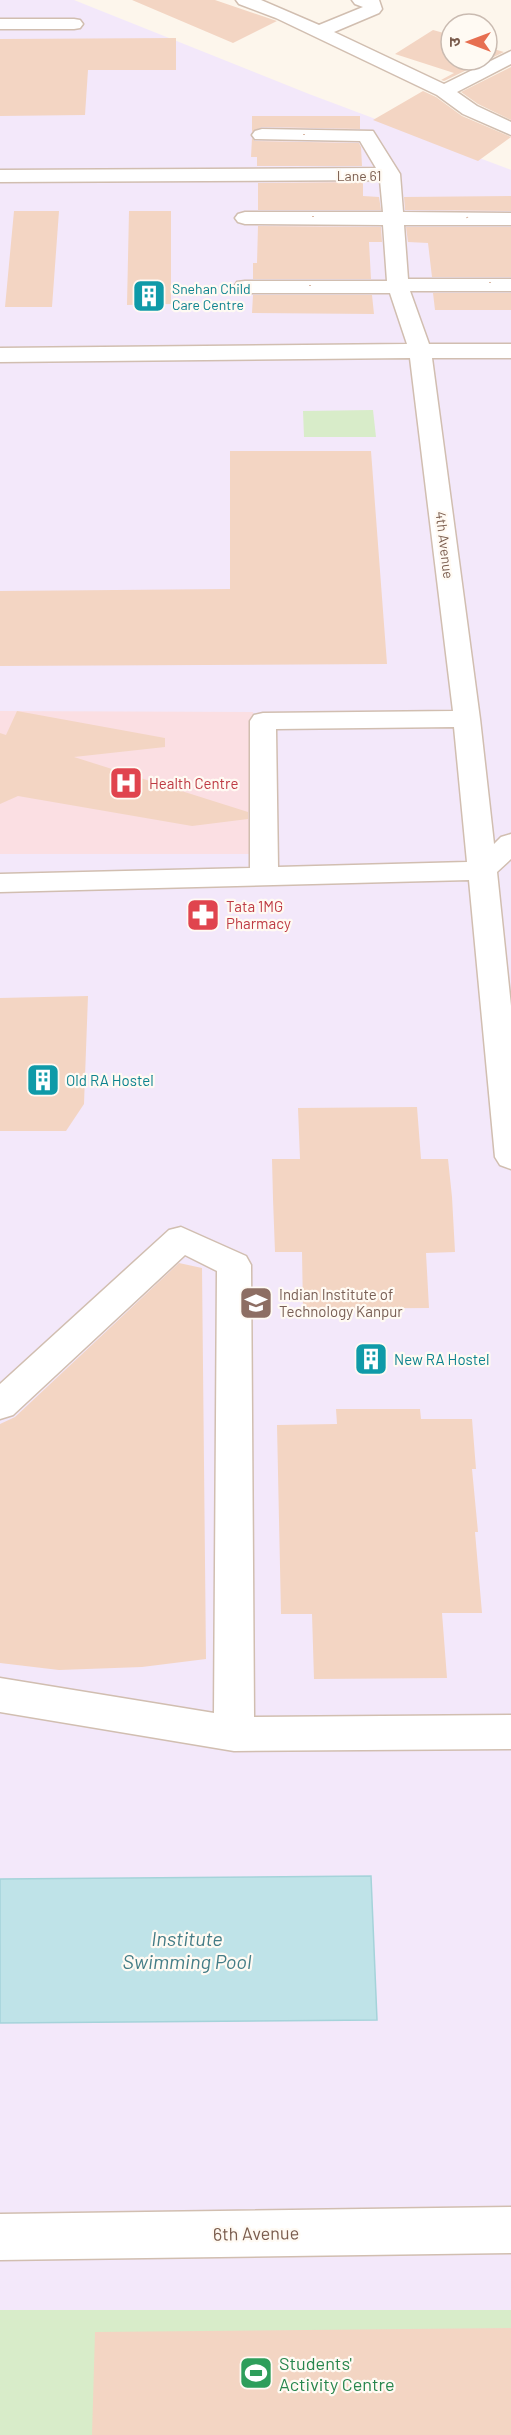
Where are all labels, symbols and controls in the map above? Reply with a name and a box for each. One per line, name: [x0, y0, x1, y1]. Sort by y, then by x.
north arrow: [439, 12, 499, 72]
text: उ: [444, 37, 463, 47]
street label: Lane 61: [337, 167, 381, 184]
building icon: Snehan Child Care Centre: [131, 278, 167, 314]
place label: Snehan Child Care Centre: [172, 280, 251, 313]
street label: 4th Avenue: [432, 510, 458, 580]
hospital icon: Health Centre: [108, 765, 144, 801]
place label: Health Centre: [149, 774, 238, 792]
pharmacy icon: Tata 1MG Pharmacy: [185, 897, 221, 933]
place label: Tata 1MG Pharmacy: [226, 897, 291, 932]
building icon: Old RA Hostel: [25, 1062, 61, 1098]
place label: Old RA Hostel: [66, 1071, 154, 1089]
school or university icon: Indian Institute of Technology Kanpur: [238, 1285, 274, 1321]
place label: Indian Institute of Technology Kanpur: [279, 1285, 403, 1320]
building icon: New RA Hostel: [353, 1341, 389, 1377]
place label: New RA Hostel: [394, 1350, 489, 1368]
water label: Institute Swimming Pool: [123, 1926, 252, 1973]
street label: 6th Avenue: [213, 2221, 299, 2245]
place label: Students' Activity Centre: [279, 2352, 395, 2395]
sports icon: Students' Activity Centre: [238, 2355, 274, 2391]

